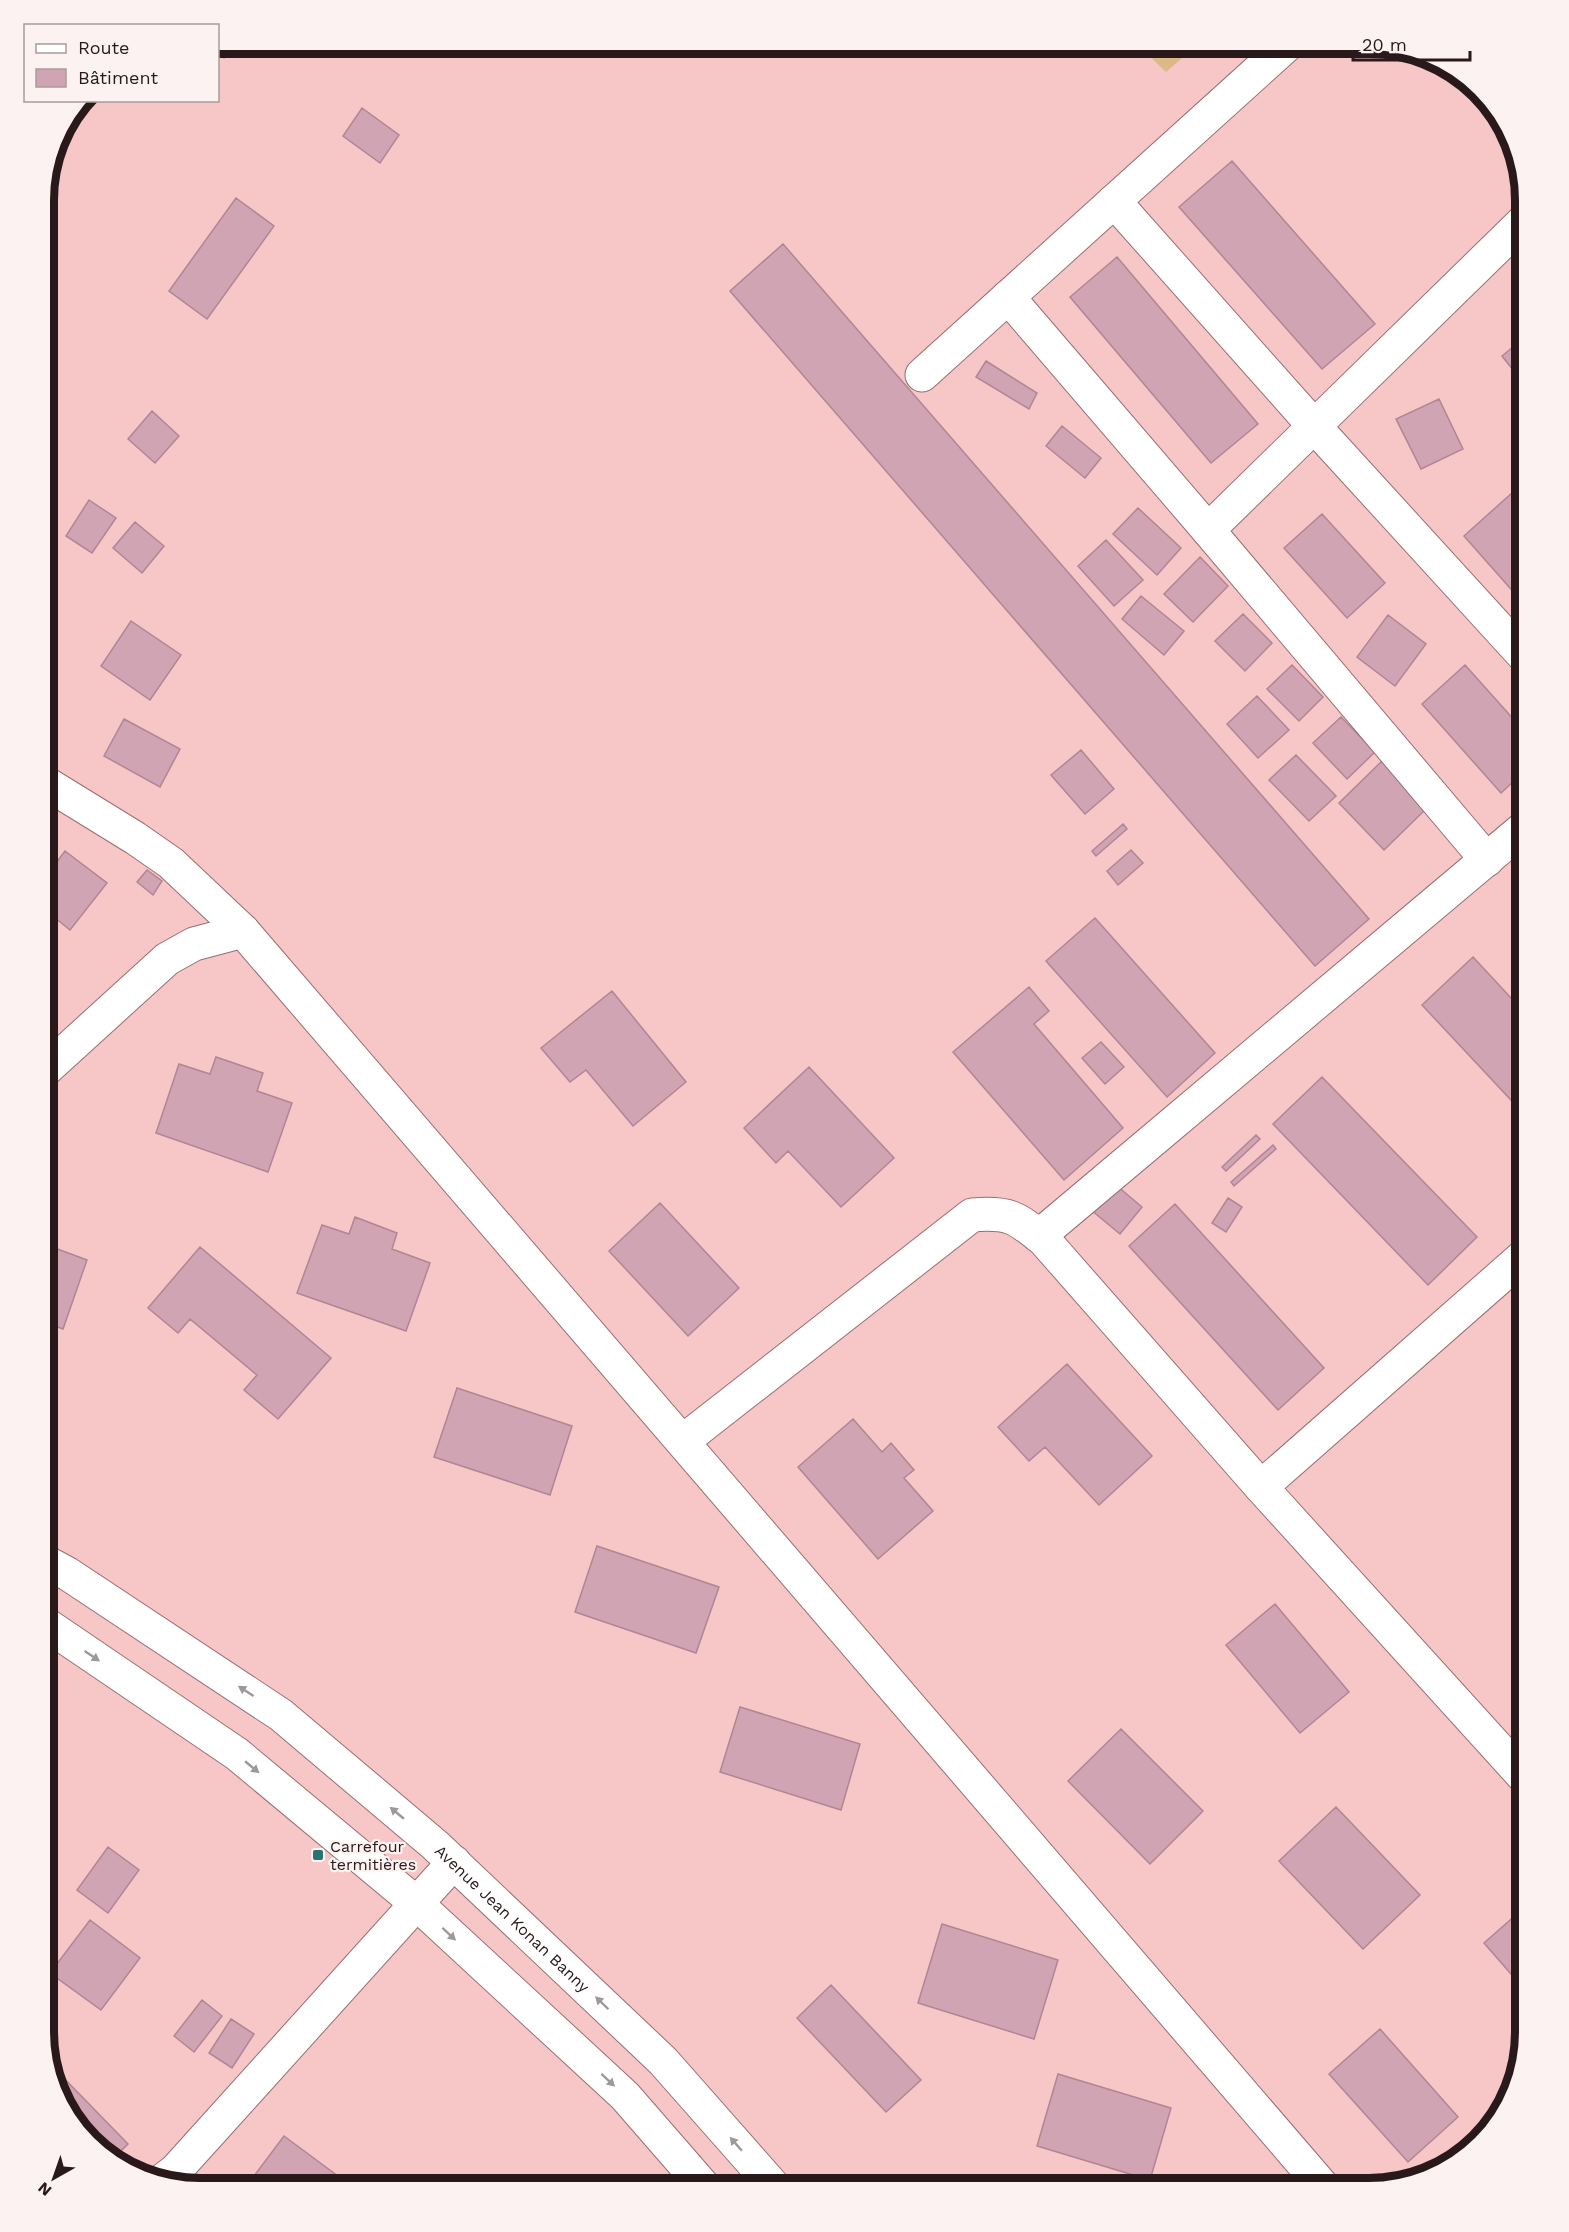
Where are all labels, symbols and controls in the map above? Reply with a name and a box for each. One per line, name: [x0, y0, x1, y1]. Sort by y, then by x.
legend: [24, 24, 219, 102]
scale bar: [1353, 24, 1470, 62]
text: 20 m: [1362, 34, 1407, 55]
text: Route: [78, 37, 130, 58]
text: Bâtiment: [78, 67, 158, 88]
one-way arrow: [84, 1650, 100, 1661]
one-way arrow: [237, 1686, 254, 1697]
one-way arrow: [244, 1760, 259, 1773]
one-way arrow: [390, 1807, 405, 1820]
place label: Carrefour termitières: [330, 1837, 416, 1874]
street label: Avenue Jean Konan Banny: [431, 1841, 594, 1997]
marker: Carrefour termitières: [311, 1848, 325, 1862]
one-way arrow: [441, 1927, 456, 1940]
one-way arrow: [595, 1997, 609, 2011]
one-way arrow: [600, 2073, 615, 2086]
one-way arrow: [729, 2137, 743, 2152]
north arrow: [24, 2148, 84, 2208]
text: N: [34, 2178, 55, 2200]

